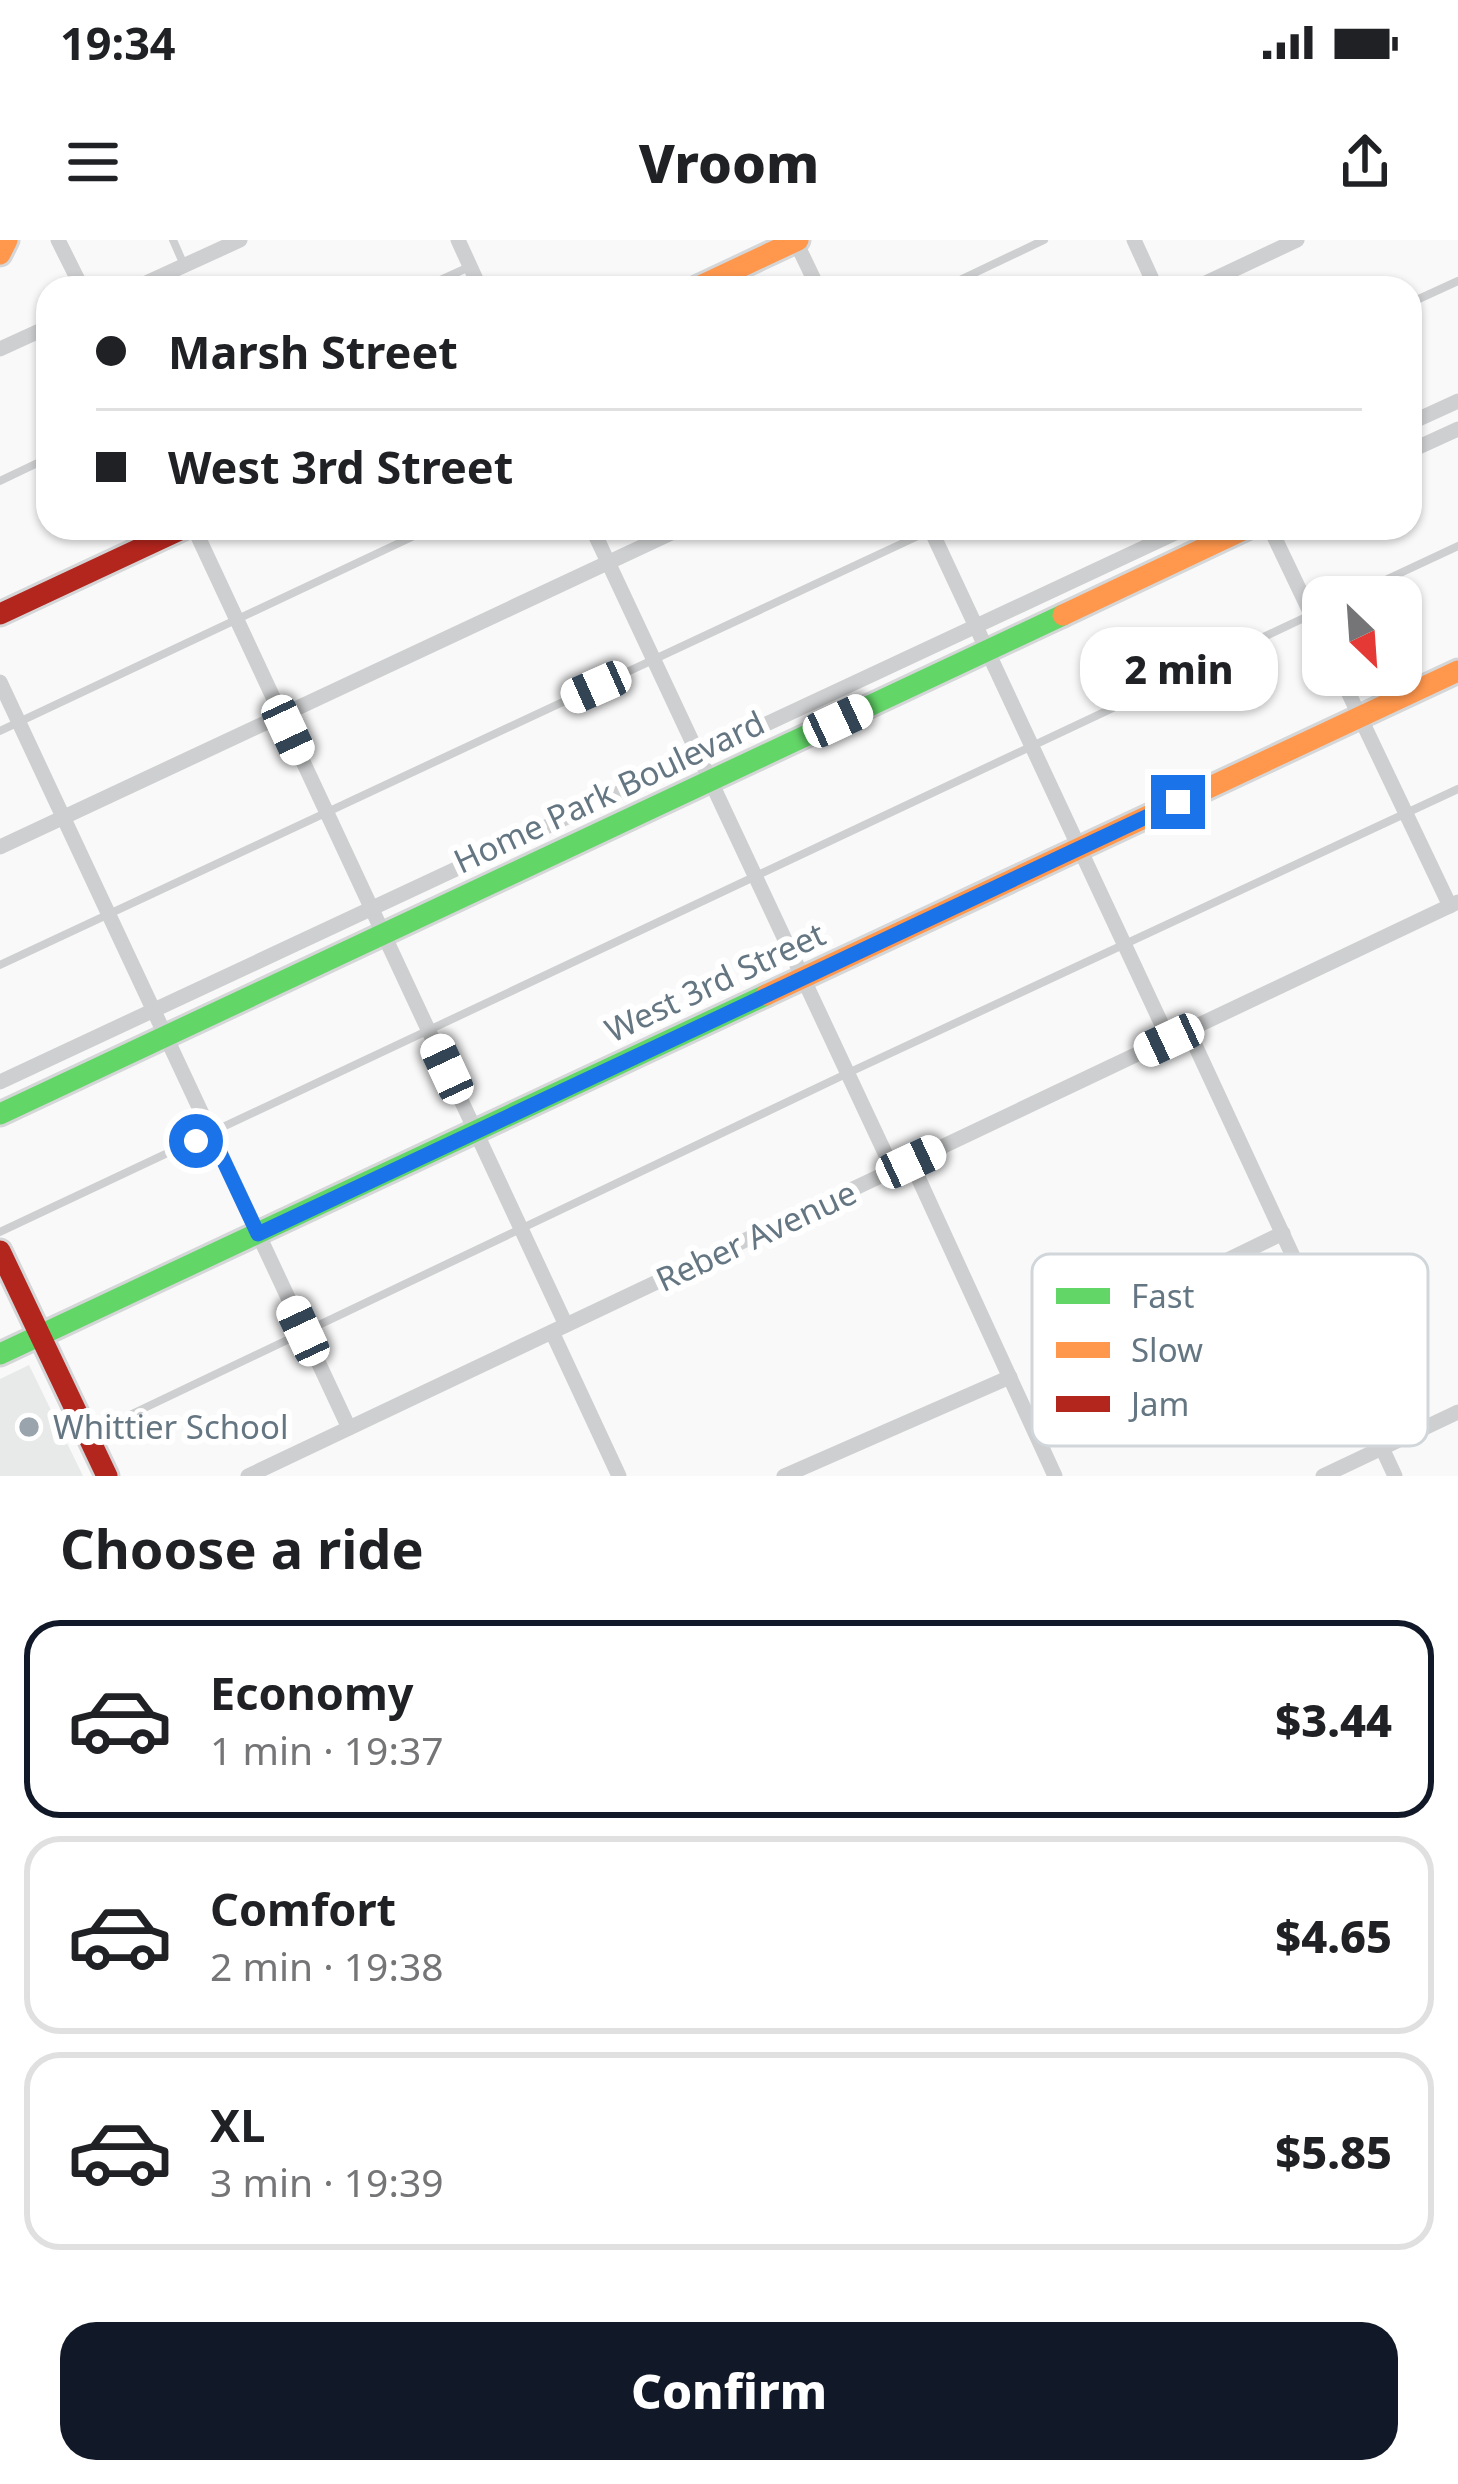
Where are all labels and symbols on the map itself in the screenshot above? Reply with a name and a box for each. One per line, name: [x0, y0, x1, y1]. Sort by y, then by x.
north arrow: [1302, 576, 1422, 696]
callout: 2 min: [1079, 628, 1277, 712]
car: [556, 656, 636, 718]
car: [798, 689, 878, 753]
car: [256, 690, 320, 770]
street label: Home Park Boulevard: [446, 700, 771, 883]
route end: [1151, 775, 1205, 829]
street label: West 3rd Street: [598, 911, 832, 1052]
car: [1129, 1008, 1209, 1072]
car: [415, 1029, 479, 1109]
route start: [169, 1114, 223, 1168]
car: [871, 1130, 951, 1194]
street label: Reber Avenue: [648, 1169, 863, 1302]
legend: [1032, 1254, 1428, 1446]
text: Fast: [1131, 1273, 1194, 1318]
car: [271, 1291, 335, 1371]
text: Slow: [1131, 1327, 1203, 1372]
text: Jam: [1128, 1381, 1189, 1426]
place label: Whittier School: [53, 1404, 289, 1449]
marker: Whittier School: [16, 1414, 42, 1440]

